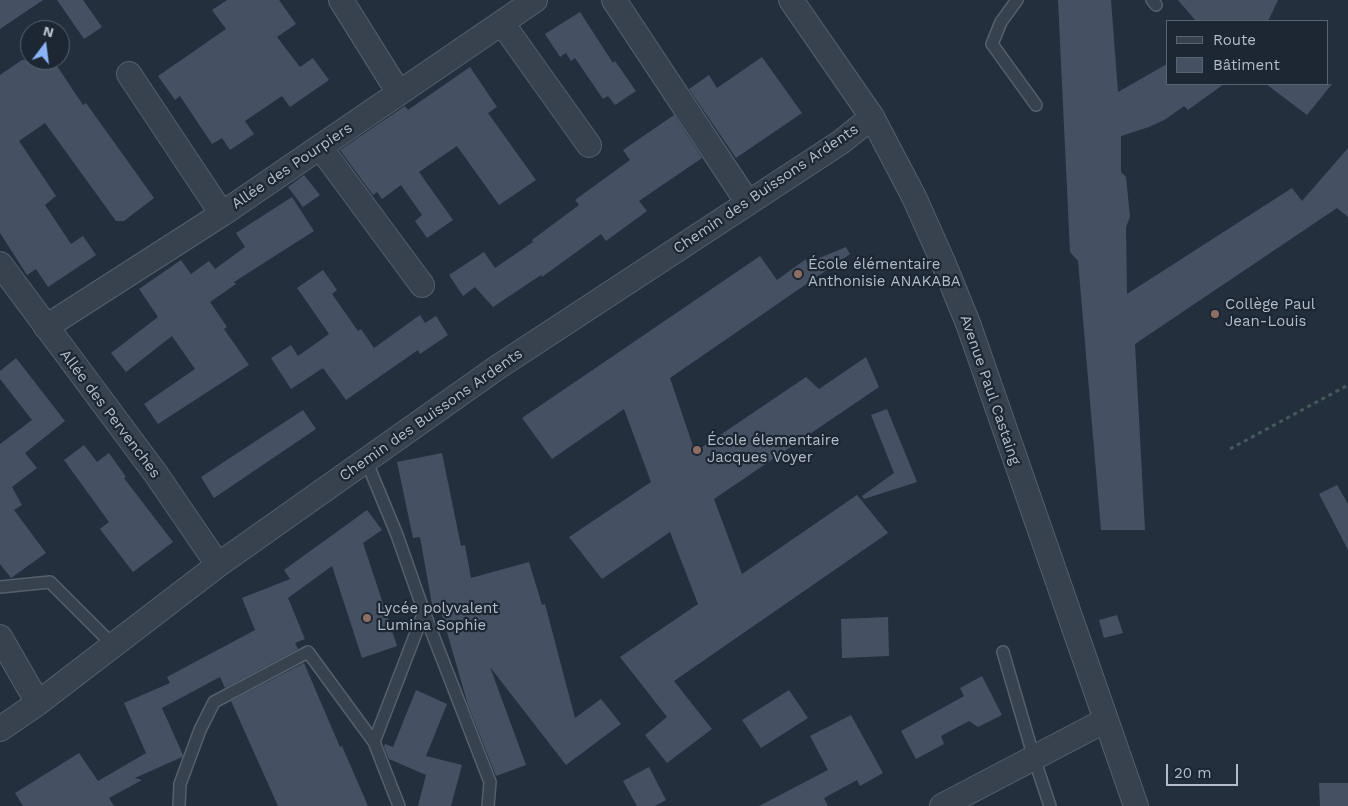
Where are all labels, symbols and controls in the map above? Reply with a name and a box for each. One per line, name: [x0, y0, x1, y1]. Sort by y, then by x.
north arrow: [20, 20, 70, 70]
legend: [1166, 20, 1328, 85]
text: N: [42, 22, 56, 41]
text: Route: [1213, 31, 1256, 49]
text: Bâtiment: [1213, 56, 1280, 74]
street label: Allée des Pourpiers: [228, 119, 356, 213]
street label: Chemin des Buissons Ardents: [670, 120, 862, 258]
place label: École élémentaire Anthonisie ANAKABA: [808, 256, 961, 291]
marker: École élémentaire Anthonisie ANAKABA: [792, 268, 804, 280]
place label: Collège Paul Jean-Louis: [1225, 296, 1315, 331]
marker: Collège Paul Jean-Louis: [1209, 308, 1221, 320]
street label: Avenue Paul Castaing: [956, 313, 1024, 467]
street label: Chemin des Buissons Ardents: [336, 345, 526, 485]
street label: Allée des Pervenches: [56, 346, 164, 482]
place label: École élementaire Jacques Voyer: [707, 432, 839, 467]
marker: École élementaire Jacques Voyer: [691, 444, 703, 456]
place label: Lycée polyvalent Lumina Sophie: [377, 600, 498, 635]
marker: Lycée polyvalent Lumina Sophie: [361, 612, 373, 624]
scale bar: [1168, 754, 1240, 786]
text: 20 m: [1174, 764, 1212, 782]

